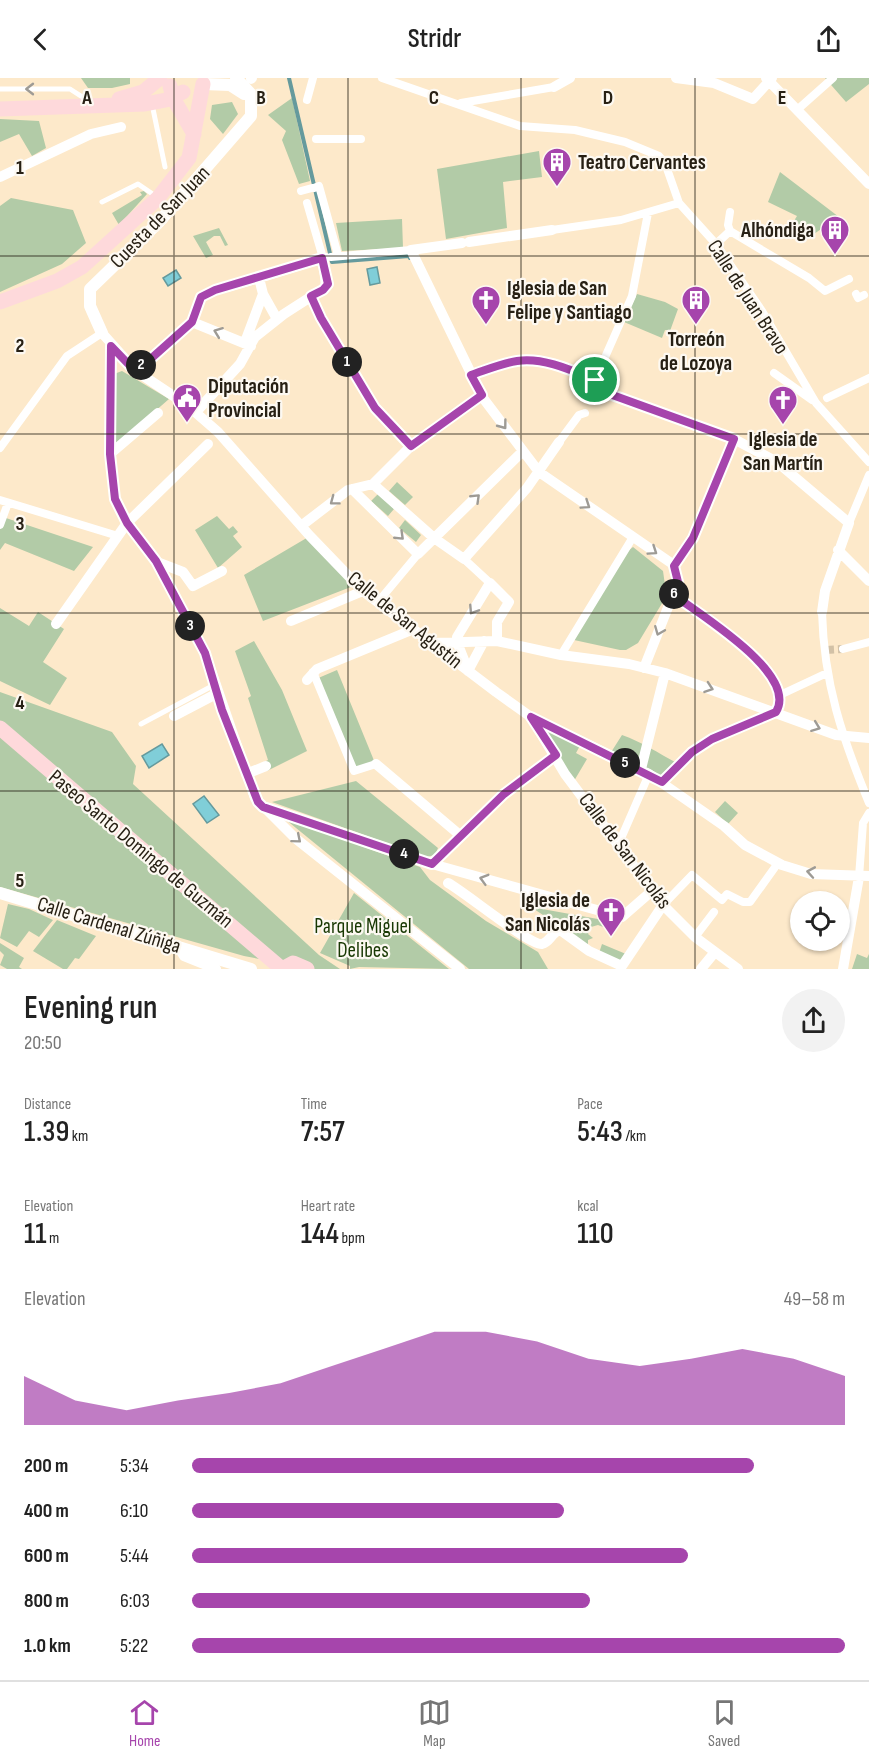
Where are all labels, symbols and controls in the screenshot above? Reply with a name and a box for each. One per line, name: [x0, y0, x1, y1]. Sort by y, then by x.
icon: back: [24, 23, 57, 56]
text: Stridr: [408, 23, 461, 55]
icon: share: [812, 23, 845, 56]
one-way arrow: [25, 83, 34, 95]
text: A: [81, 86, 92, 110]
text: B: [256, 86, 266, 110]
text: C: [429, 86, 439, 110]
text: D: [603, 86, 613, 110]
text: E: [778, 86, 786, 110]
building icon: Teatro Cervantes: [541, 146, 573, 188]
place label: Teatro Cervantes: [578, 150, 706, 175]
text: 1: [16, 156, 24, 180]
street label: Cuesta de San Juan: [105, 161, 215, 273]
building icon: Alhóndiga: [819, 214, 851, 256]
place label: Alhóndiga: [740, 218, 814, 243]
street label: Calle de Juan Bravo: [702, 235, 794, 359]
place label: Iglesia de San Felipe y Santiago: [507, 276, 632, 325]
church icon: Iglesia de San Felipe y Santiago: [470, 284, 502, 326]
building icon: Torreón de Lozoya: [680, 284, 712, 326]
one-way arrow: [214, 326, 224, 339]
place label: Torreón de Lozoya: [660, 327, 732, 376]
text: 2: [16, 334, 24, 358]
pin: 1: [332, 347, 362, 377]
pin: 2: [126, 350, 156, 380]
text: 1: [344, 352, 350, 371]
pin: [569, 354, 620, 405]
text: 2: [137, 355, 145, 374]
icon: arrive: [578, 363, 611, 396]
place label: Diputación Provincial: [208, 374, 289, 423]
public building icon: Diputación Provincial: [171, 382, 203, 424]
church icon: Iglesia de San Martín: [767, 384, 799, 426]
one-way arrow: [496, 418, 507, 429]
place label: Iglesia de San Martín: [743, 427, 823, 476]
one-way arrow: [329, 494, 340, 505]
one-way arrow: [469, 494, 480, 505]
one-way arrow: [579, 498, 590, 509]
text: 3: [16, 512, 25, 536]
one-way arrow: [394, 529, 404, 540]
one-way arrow: [647, 544, 658, 555]
street label: Calle de San Agustín: [342, 566, 468, 674]
pin: 6: [659, 579, 689, 609]
text: 6: [670, 584, 678, 603]
one-way arrow: [469, 603, 480, 614]
pin: 3: [175, 611, 205, 641]
text: 3: [186, 616, 194, 635]
one-way arrow: [654, 625, 666, 636]
one-way arrow: [703, 681, 714, 694]
text: 4: [15, 691, 25, 715]
one-way arrow: [810, 720, 821, 733]
pin: 5: [610, 748, 640, 778]
text: 5: [621, 753, 629, 772]
street label: Paseo Santo Domingo de Guzmán: [44, 765, 238, 933]
street label: Calle de San Nicolás: [573, 788, 677, 914]
one-way arrow: [290, 831, 301, 842]
pin: 4: [389, 839, 419, 869]
text: 4: [400, 844, 408, 863]
one-way arrow: [806, 867, 816, 879]
text: 5: [16, 869, 25, 893]
one-way arrow: [479, 874, 490, 886]
place label: Iglesia de San Nicolás: [505, 888, 590, 937]
street label: Calle Cardenal Zúñiga: [34, 891, 184, 959]
map controls: [790, 891, 850, 951]
button: locate: [790, 891, 850, 951]
church icon: Iglesia de San Nicolás: [595, 896, 627, 938]
park label: Parque Miguel Delibes: [314, 914, 412, 963]
text: Evening run: [24, 988, 158, 1028]
button: share: [782, 989, 845, 1052]
text: 20:50: [24, 1031, 62, 1055]
text: Distance: [24, 1095, 71, 1114]
text: Time: [301, 1095, 327, 1114]
text: Pace: [577, 1095, 603, 1114]
text: 1.39: [24, 1114, 69, 1150]
text: 7:57: [301, 1114, 345, 1150]
text: 5:43: [577, 1114, 623, 1150]
text: km: [69, 1127, 88, 1146]
text: /km: [623, 1127, 646, 1146]
text: Elevation: [24, 1197, 73, 1216]
text: Heart rate: [301, 1197, 355, 1216]
text: kcal: [577, 1197, 599, 1216]
text: 11: [24, 1216, 46, 1252]
text: 144: [301, 1216, 339, 1252]
text: 110: [577, 1216, 614, 1252]
text: m: [46, 1229, 59, 1248]
text: bpm: [339, 1229, 365, 1248]
text: Elevation: [24, 1287, 86, 1311]
text: 49–58 m: [784, 1287, 845, 1311]
text: 200 m: [24, 1454, 68, 1478]
text: 5:34: [120, 1454, 149, 1478]
text: 400 m: [24, 1499, 69, 1523]
text: 6:10: [120, 1499, 148, 1523]
text: 600 m: [24, 1544, 69, 1568]
text: 5:44: [120, 1544, 149, 1568]
text: 800 m: [24, 1589, 69, 1613]
text: 6:03: [120, 1589, 150, 1613]
text: 1.0 km: [24, 1634, 71, 1658]
text: 5:22: [120, 1634, 148, 1658]
tab: Home: [128, 1696, 161, 1751]
tab: Map: [418, 1696, 451, 1751]
tab: Saved: [708, 1696, 741, 1751]

